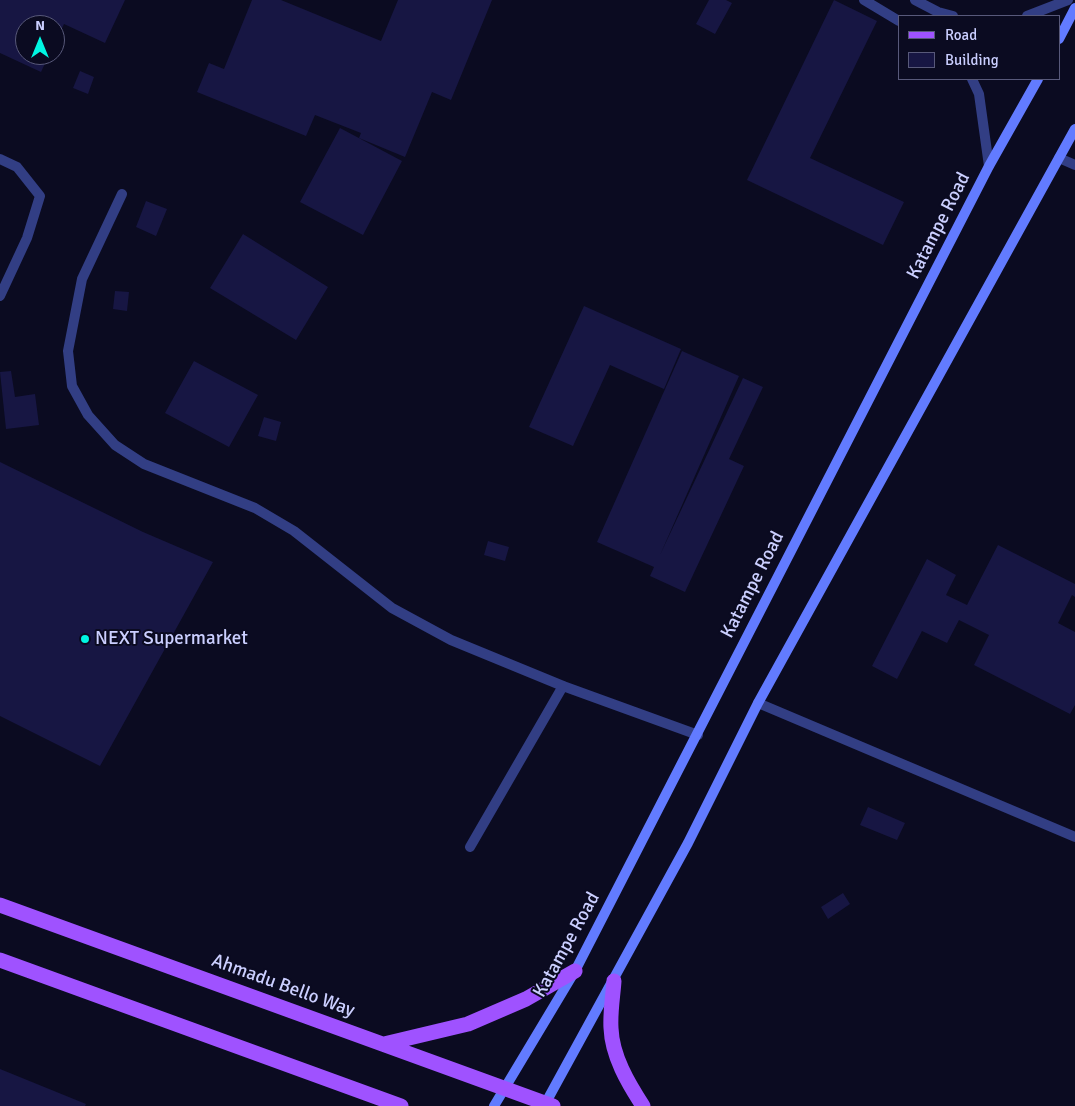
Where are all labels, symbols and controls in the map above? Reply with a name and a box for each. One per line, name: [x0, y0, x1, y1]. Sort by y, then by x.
north arrow: [15, 15, 65, 65]
legend: [898, 15, 1060, 80]
text: N: [35, 17, 45, 34]
text: Road: [945, 26, 977, 44]
text: Building: [945, 51, 999, 69]
street label: Katampe Road: [902, 169, 976, 283]
street label: Katampe Road: [716, 528, 790, 642]
place label: NEXT Supermarket: [95, 628, 248, 650]
marker: NEXT Supermarket: [79, 633, 91, 645]
street label: Katampe Road: [529, 888, 605, 1002]
street label: Ahmadu Bello Way: [208, 949, 358, 1023]

